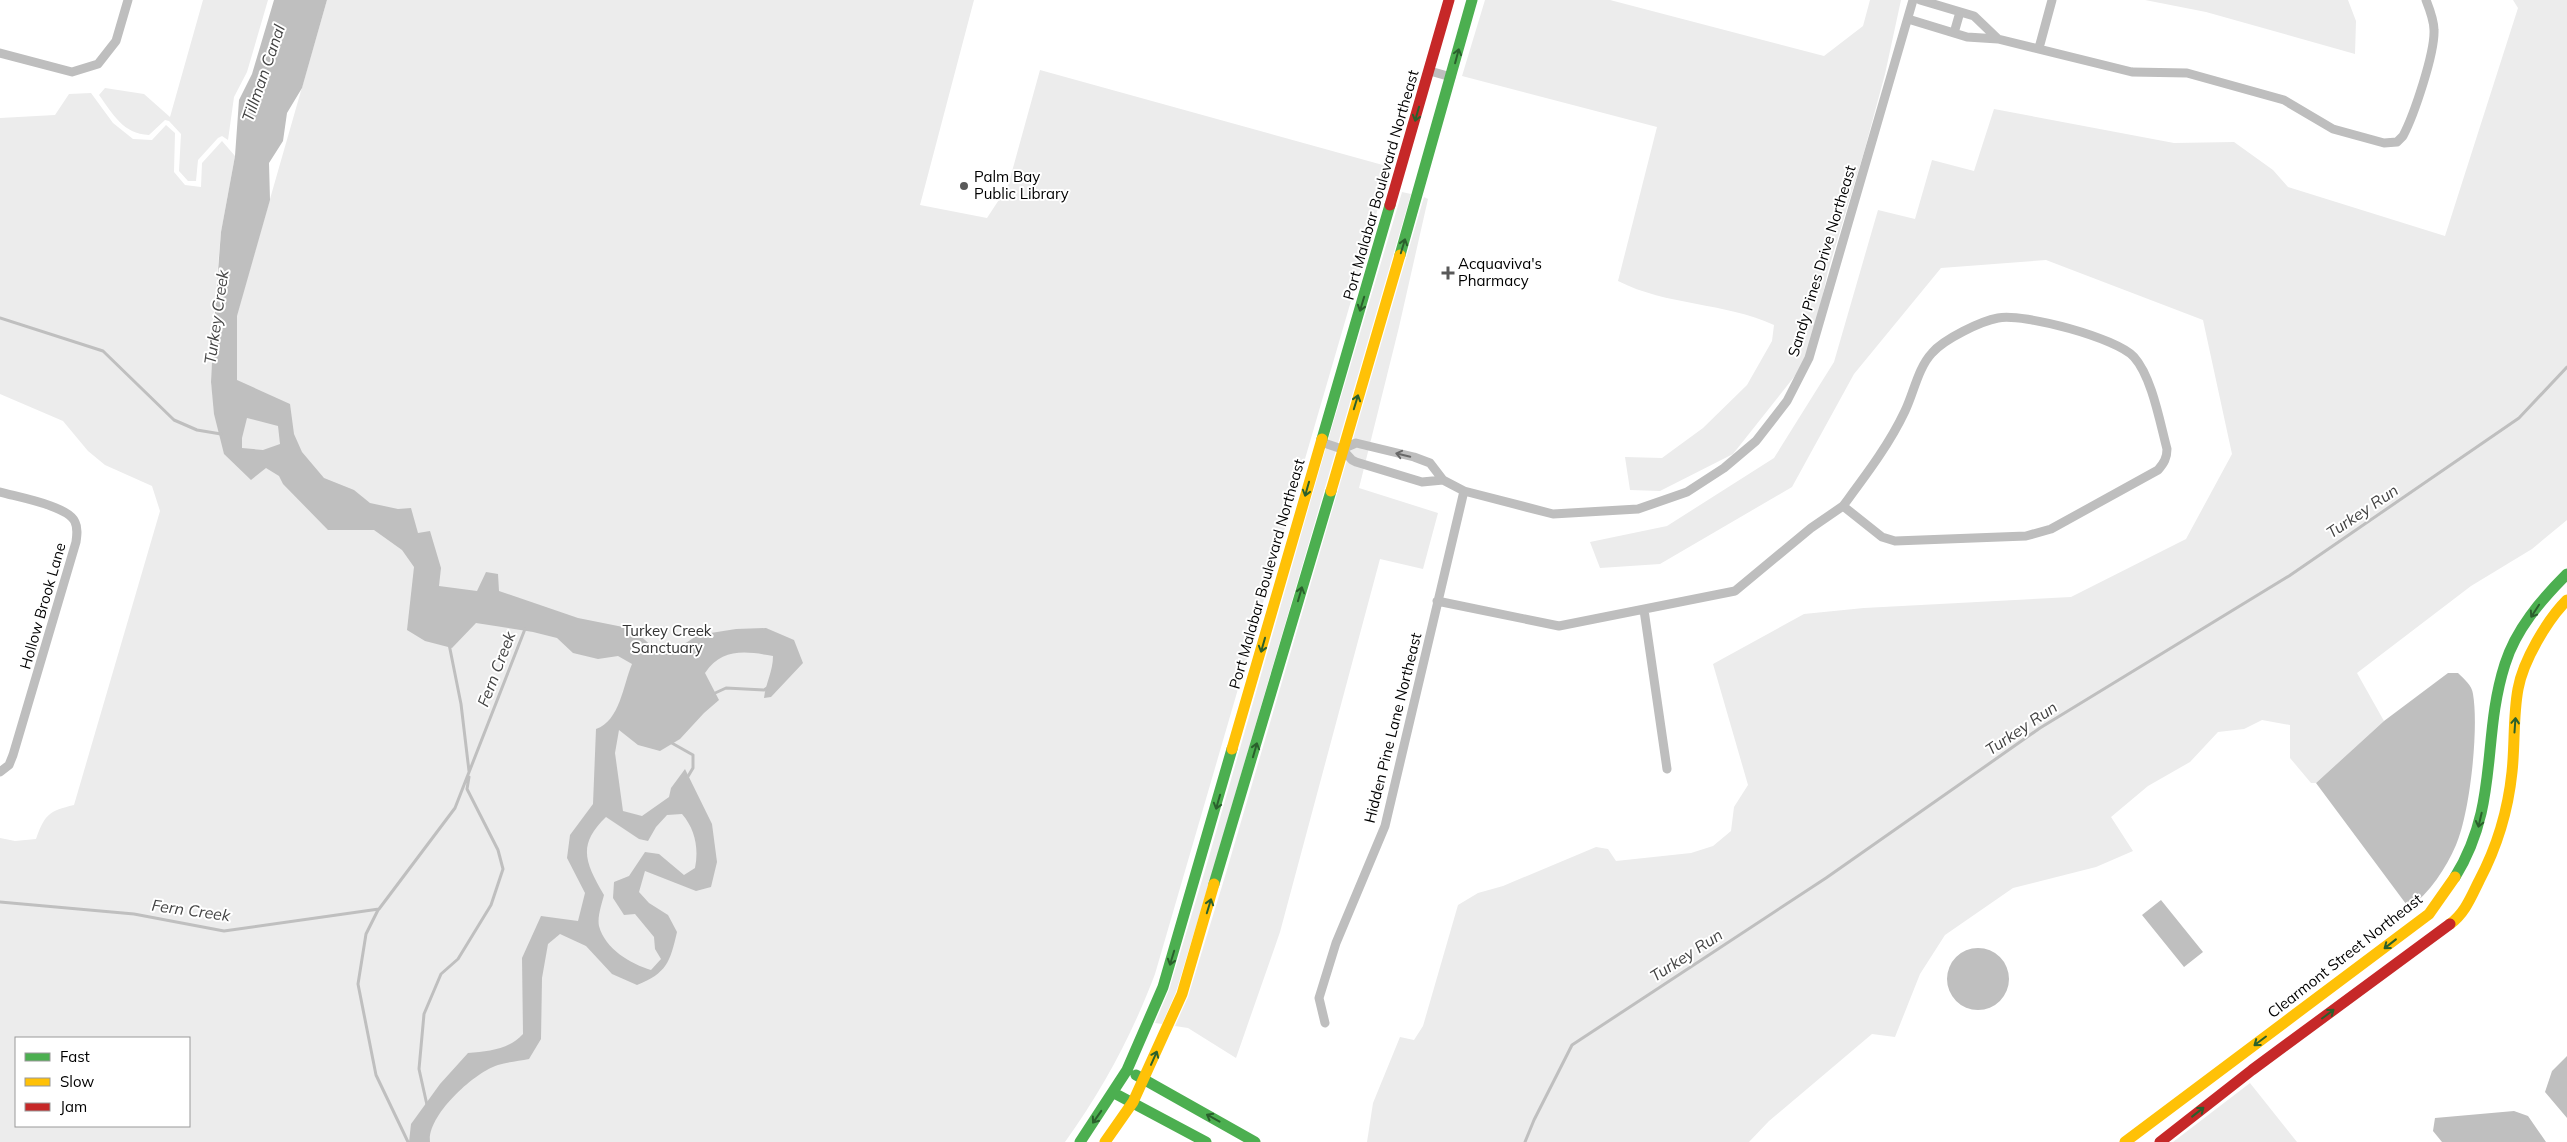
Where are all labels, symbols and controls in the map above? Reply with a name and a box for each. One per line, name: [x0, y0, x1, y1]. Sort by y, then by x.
water label: Tillman Canal: [237, 22, 289, 124]
one-way arrow: [1453, 49, 1462, 65]
street label: Port Malabar Boulevard Northeast: [1339, 68, 1423, 302]
one-way arrow: [1412, 106, 1422, 122]
street label: Sandy Pines Drive Northeast: [1783, 163, 1860, 359]
place label: Palm Bay Public Library: [974, 167, 1069, 203]
marker: Palm Bay Public Library: [958, 180, 970, 192]
one-way arrow: [1398, 239, 1408, 255]
place label: Acquaviva's Pharmacy: [1458, 254, 1542, 290]
marker: Acquaviva's Pharmacy: [1442, 267, 1454, 279]
water label: Turkey Creek: [199, 268, 233, 366]
one-way arrow: [1356, 296, 1366, 312]
one-way arrow: [1352, 394, 1362, 410]
one-way arrow: [1396, 450, 1412, 459]
street label: Port Malabar Boulevard Northeast: [1225, 457, 1309, 691]
water label: Turkey Run: [2322, 480, 2402, 542]
one-way arrow: [1302, 481, 1312, 497]
street label: Hollow Brook Lane: [15, 540, 70, 671]
one-way arrow: [1295, 586, 1305, 602]
one-way arrow: [2530, 603, 2540, 617]
park label: Turkey Creek Sanctuary: [622, 621, 712, 657]
water label: Fern Creek: [472, 628, 520, 709]
street label: Hidden Pine Lane Northeast: [1360, 631, 1425, 825]
one-way arrow: [1257, 637, 1267, 653]
water label: Turkey Run: [1981, 697, 2061, 759]
one-way arrow: [2511, 717, 2520, 733]
one-way arrow: [1250, 742, 1260, 758]
one-way arrow: [1213, 793, 1223, 809]
one-way arrow: [2475, 811, 2484, 827]
street label: Clearmont Street Northeast: [2264, 889, 2426, 1022]
water label: Fern Creek: [150, 895, 232, 926]
one-way arrow: [1205, 898, 1215, 914]
water label: Turkey Run: [1646, 924, 1726, 986]
one-way arrow: [2384, 938, 2397, 949]
one-way arrow: [1167, 949, 1177, 965]
one-way arrow: [2320, 1009, 2334, 1019]
one-way arrow: [2253, 1036, 2267, 1046]
legend: [15, 1037, 190, 1127]
text: Fast: [60, 1047, 90, 1066]
one-way arrow: [1149, 1051, 1159, 1066]
text: Slow: [60, 1072, 94, 1091]
text: Jam: [60, 1097, 87, 1116]
one-way arrow: [2191, 1107, 2205, 1117]
one-way arrow: [1092, 1110, 1102, 1124]
one-way arrow: [1205, 1113, 1220, 1123]

